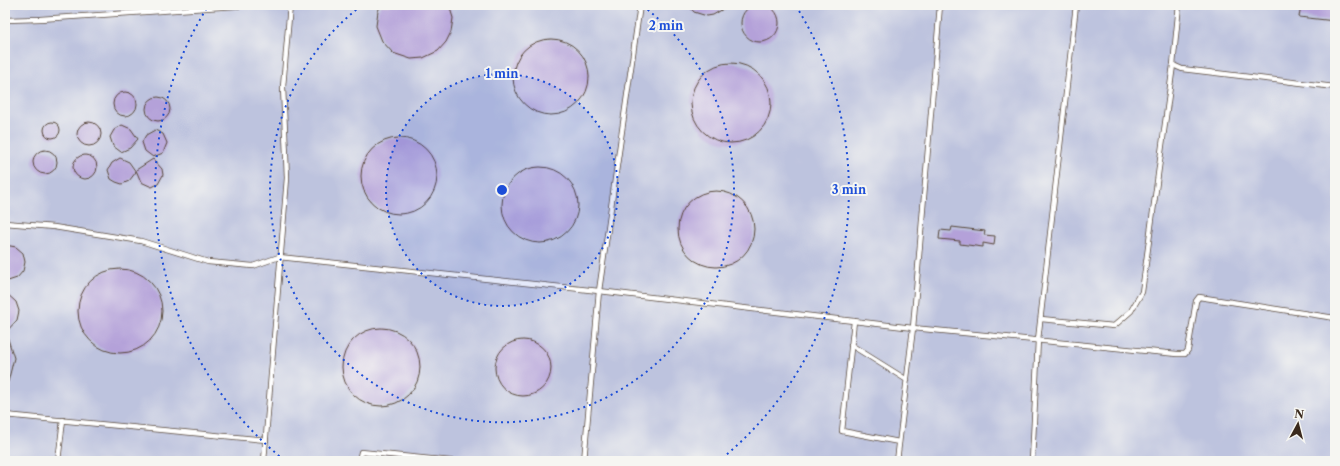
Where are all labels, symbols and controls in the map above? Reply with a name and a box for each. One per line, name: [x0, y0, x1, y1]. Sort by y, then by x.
text: 2 min: [649, 18, 684, 33]
text: 1 min: [486, 66, 519, 81]
text: 3 min: [832, 182, 867, 197]
centre of rings: [495, 183, 509, 197]
north arrow: [1278, 404, 1318, 444]
text: N: [1294, 407, 1305, 422]

